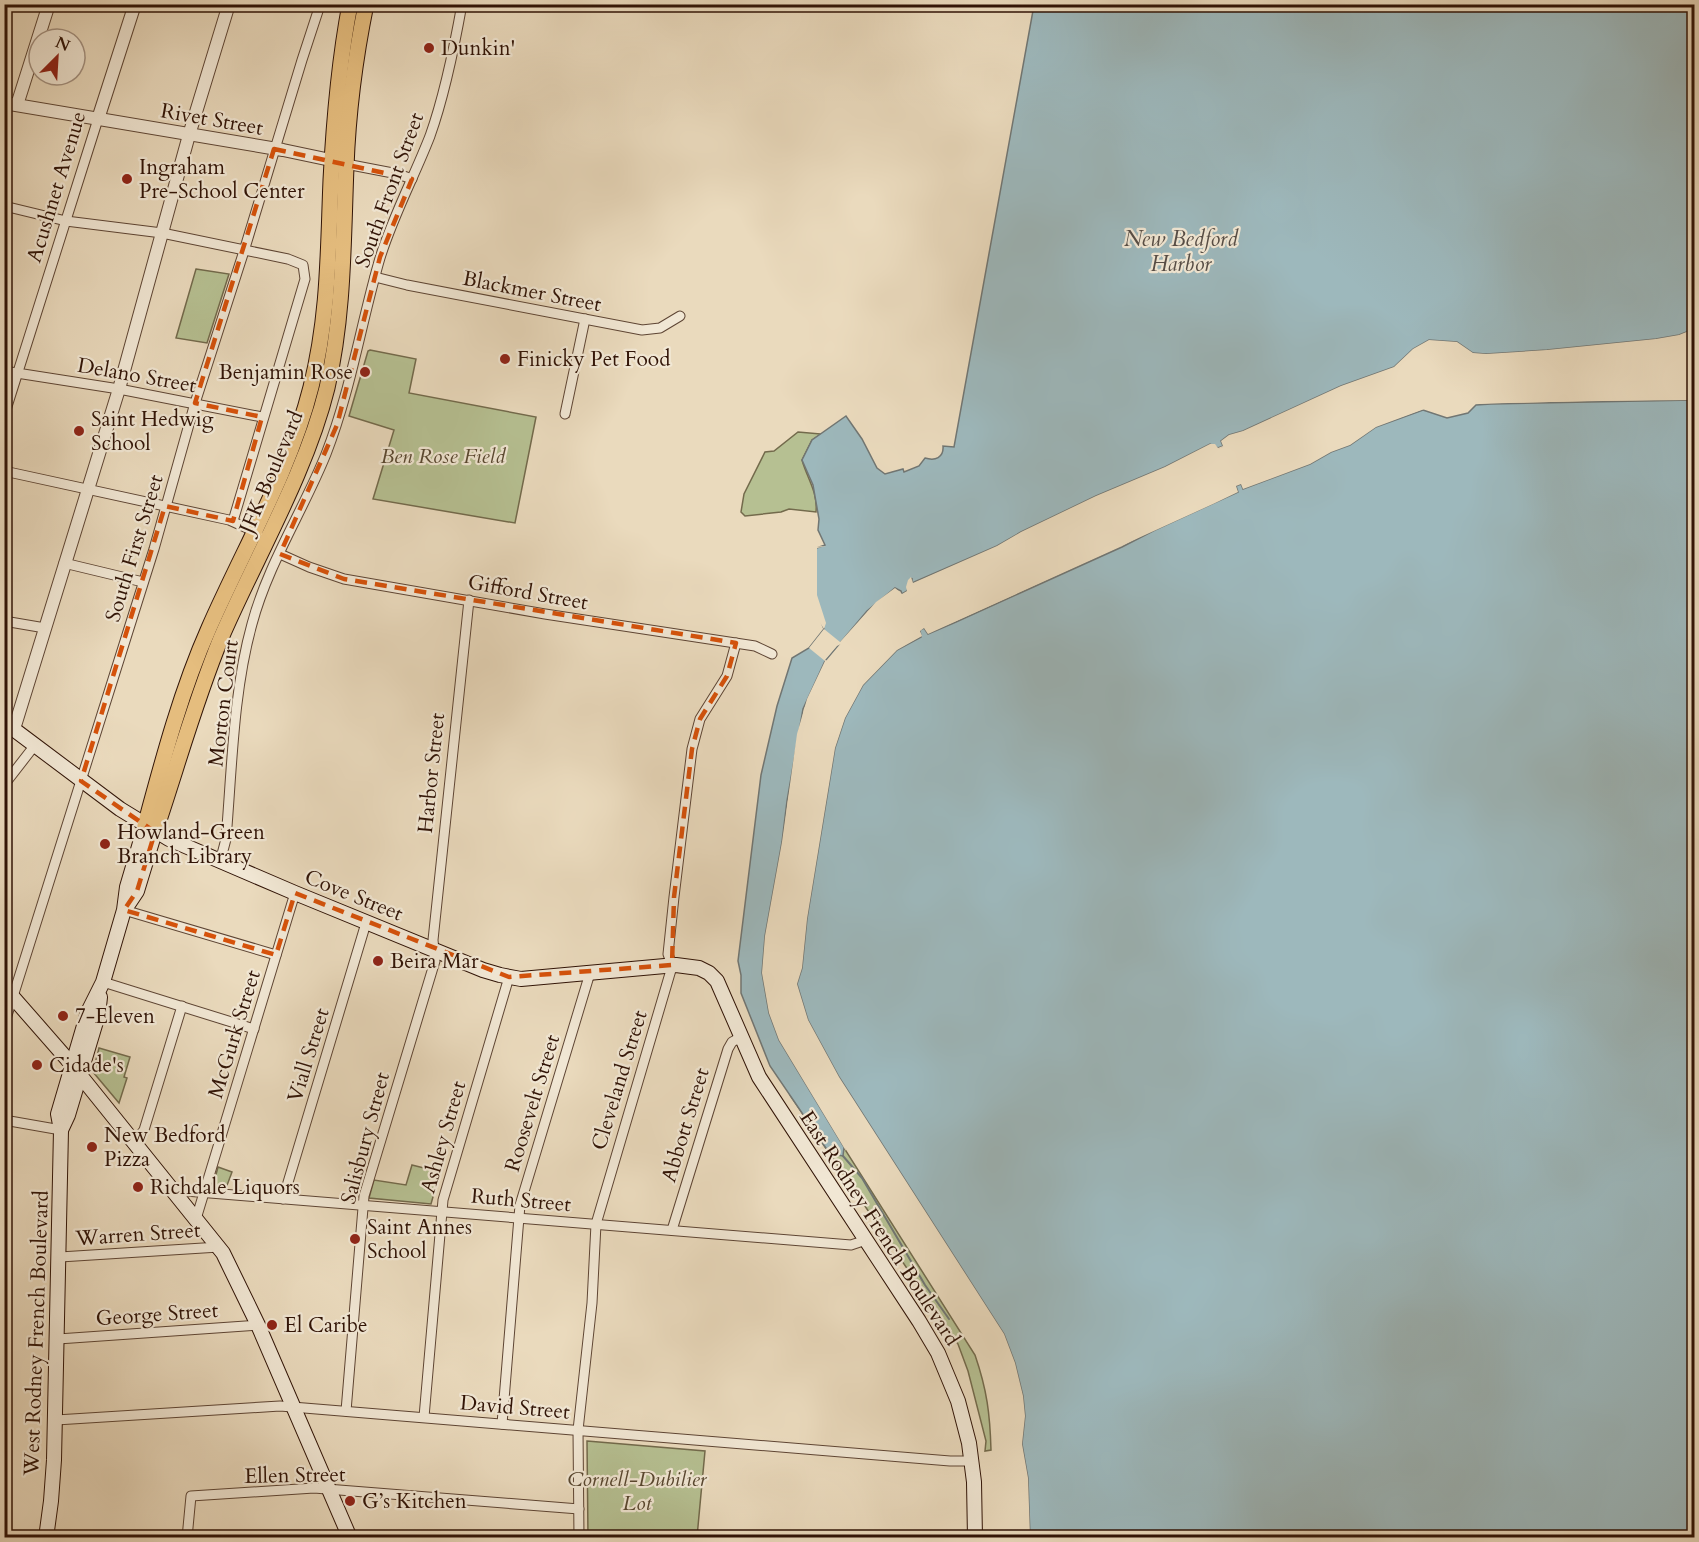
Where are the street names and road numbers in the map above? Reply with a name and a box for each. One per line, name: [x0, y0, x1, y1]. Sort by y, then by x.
street label: Rivet Street: [158, 96, 266, 143]
street label: Acushnet Avenue: [20, 108, 93, 266]
street label: South Front Street: [348, 108, 431, 272]
street label: Blackmer Street: [460, 264, 604, 319]
street label: Delano Street: [75, 351, 199, 400]
street label: JFK Boulevard: [231, 406, 310, 541]
street label: South First Street: [98, 471, 171, 625]
street label: Gifford Street: [466, 568, 591, 617]
street label: Morton Court: [201, 638, 246, 768]
street label: Harbor Street: [411, 711, 452, 835]
street label: Cove Street: [300, 863, 408, 928]
street label: McGurk Street: [201, 966, 268, 1102]
street label: Viall Street: [280, 1004, 337, 1106]
street label: Cleveland Street: [584, 1006, 655, 1154]
street label: Roosevelt Street: [498, 1031, 567, 1175]
street label: Abbott Street: [654, 1064, 717, 1186]
street label: Salisbury Street: [334, 1069, 397, 1207]
street label: Ashley Street: [414, 1077, 473, 1197]
street label: East Rodney French Boulevard: [793, 1105, 967, 1351]
street label: Ruth Street: [470, 1182, 573, 1219]
street label: West Rodney French Boulevard: [17, 1190, 56, 1477]
street label: Warren Street: [74, 1216, 202, 1253]
street label: George Street: [95, 1296, 220, 1333]
street label: David Street: [459, 1388, 571, 1427]
street label: Ellen Street: [244, 1460, 346, 1491]

